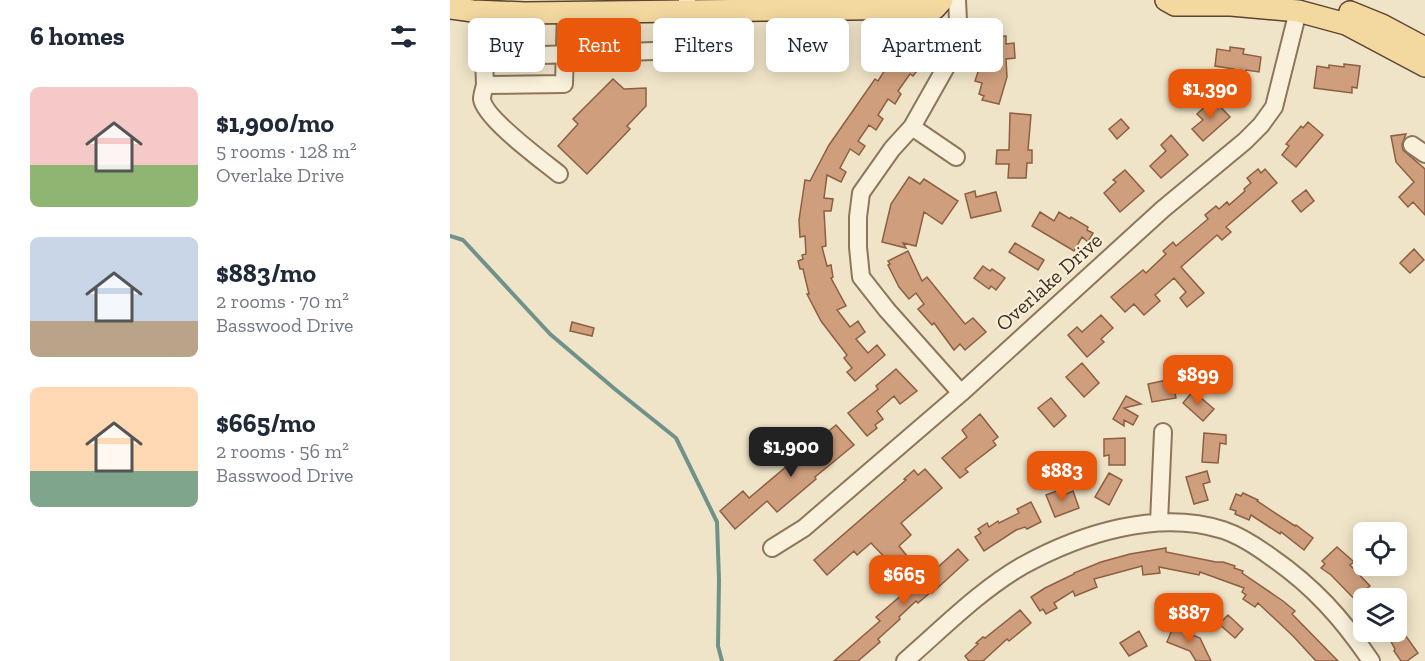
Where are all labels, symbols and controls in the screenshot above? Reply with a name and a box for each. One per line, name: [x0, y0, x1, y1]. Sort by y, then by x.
chip: Buy: [468, 18, 545, 72]
chip: Rent: [557, 18, 641, 72]
chip: Filters: [653, 18, 754, 72]
chip: New: [766, 18, 849, 72]
chip: Apartment: [861, 18, 1003, 72]
text: 6 homes: [30, 20, 125, 52]
icon: filters: [387, 20, 420, 53]
pin: $1,390: [1161, 69, 1259, 120]
text: $1,390: [1182, 76, 1238, 100]
text: $1,900/mo: [216, 107, 334, 139]
icon: home: [78, 111, 150, 183]
text: 5 rooms · 128 m²: [216, 139, 357, 163]
text: Overlake Drive: [216, 163, 344, 187]
street label: Overlake Drive: [990, 227, 1107, 336]
text: $883/mo: [216, 257, 316, 289]
icon: home: [78, 261, 150, 333]
text: 2 rooms · 70 m²: [216, 289, 349, 313]
text: Basswood Drive: [216, 313, 353, 337]
pin: $899: [1162, 355, 1234, 406]
text: $899: [1177, 362, 1219, 386]
text: $665/mo: [216, 407, 316, 439]
icon: home: [78, 411, 150, 483]
pin: $1,900: [742, 427, 840, 478]
text: $1,900: [763, 434, 819, 458]
text: 2 rooms · 56 m²: [216, 439, 349, 463]
pin: $883: [1026, 451, 1098, 502]
text: $883: [1041, 458, 1083, 482]
text: Basswood Drive: [216, 463, 353, 487]
map controls: [1353, 522, 1407, 642]
button: locate: [1353, 522, 1407, 576]
pin: $665: [868, 555, 940, 606]
text: $665: [883, 562, 925, 586]
button: layers: [1353, 588, 1407, 642]
pin: $887: [1153, 593, 1225, 644]
text: $887: [1168, 600, 1210, 624]

